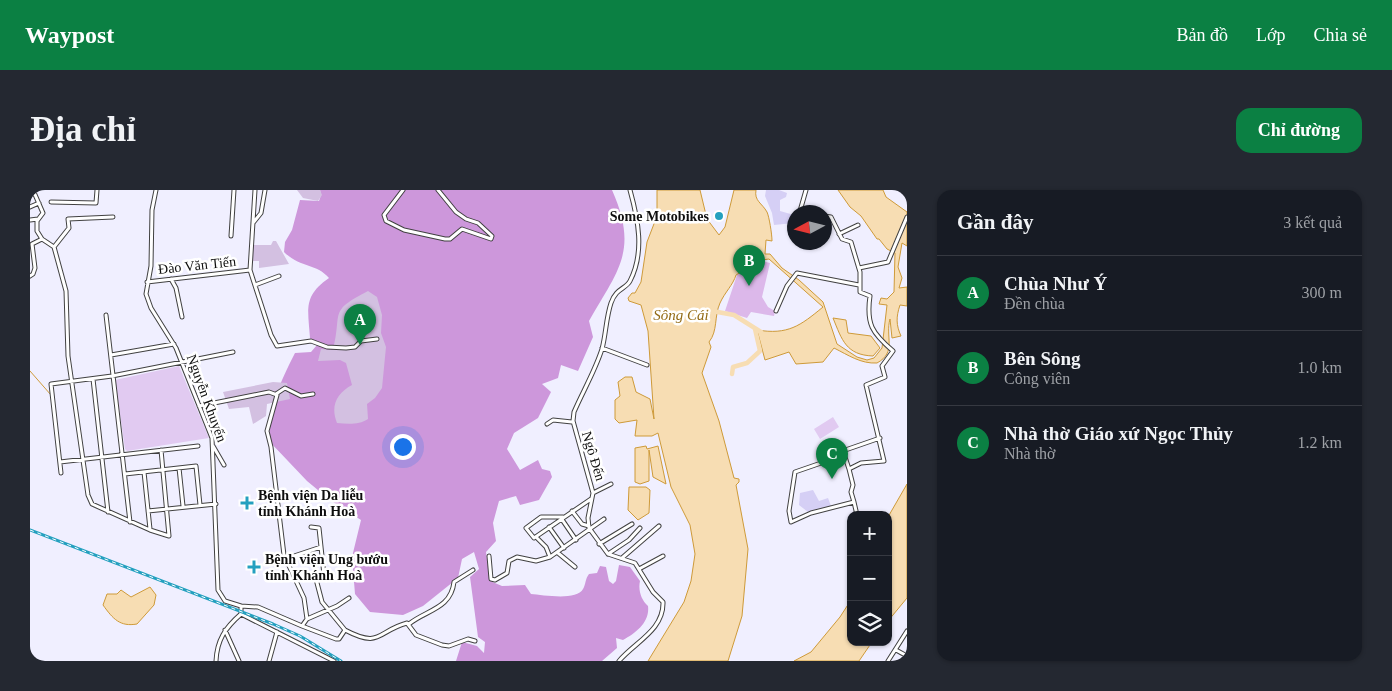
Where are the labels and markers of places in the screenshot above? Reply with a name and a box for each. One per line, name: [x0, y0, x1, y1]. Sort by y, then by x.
place label: Some Motobikes: [610, 209, 710, 224]
marker: Some Motobikes: [713, 210, 725, 222]
pin: B: [733, 245, 765, 286]
pin: A: [344, 304, 376, 345]
pin: C: [816, 438, 848, 479]
place label: Bệnh viện Da liễu tỉnh Khánh Hoà: [258, 488, 364, 519]
marker: Bệnh viện Da liễu tỉnh Khánh Hoà: [240, 496, 254, 510]
place label: Bệnh viện Ung bướu tỉnh Khánh Hoà: [265, 552, 388, 583]
marker: Bệnh viện Ung bướu tỉnh Khánh Hoà: [247, 560, 261, 574]

